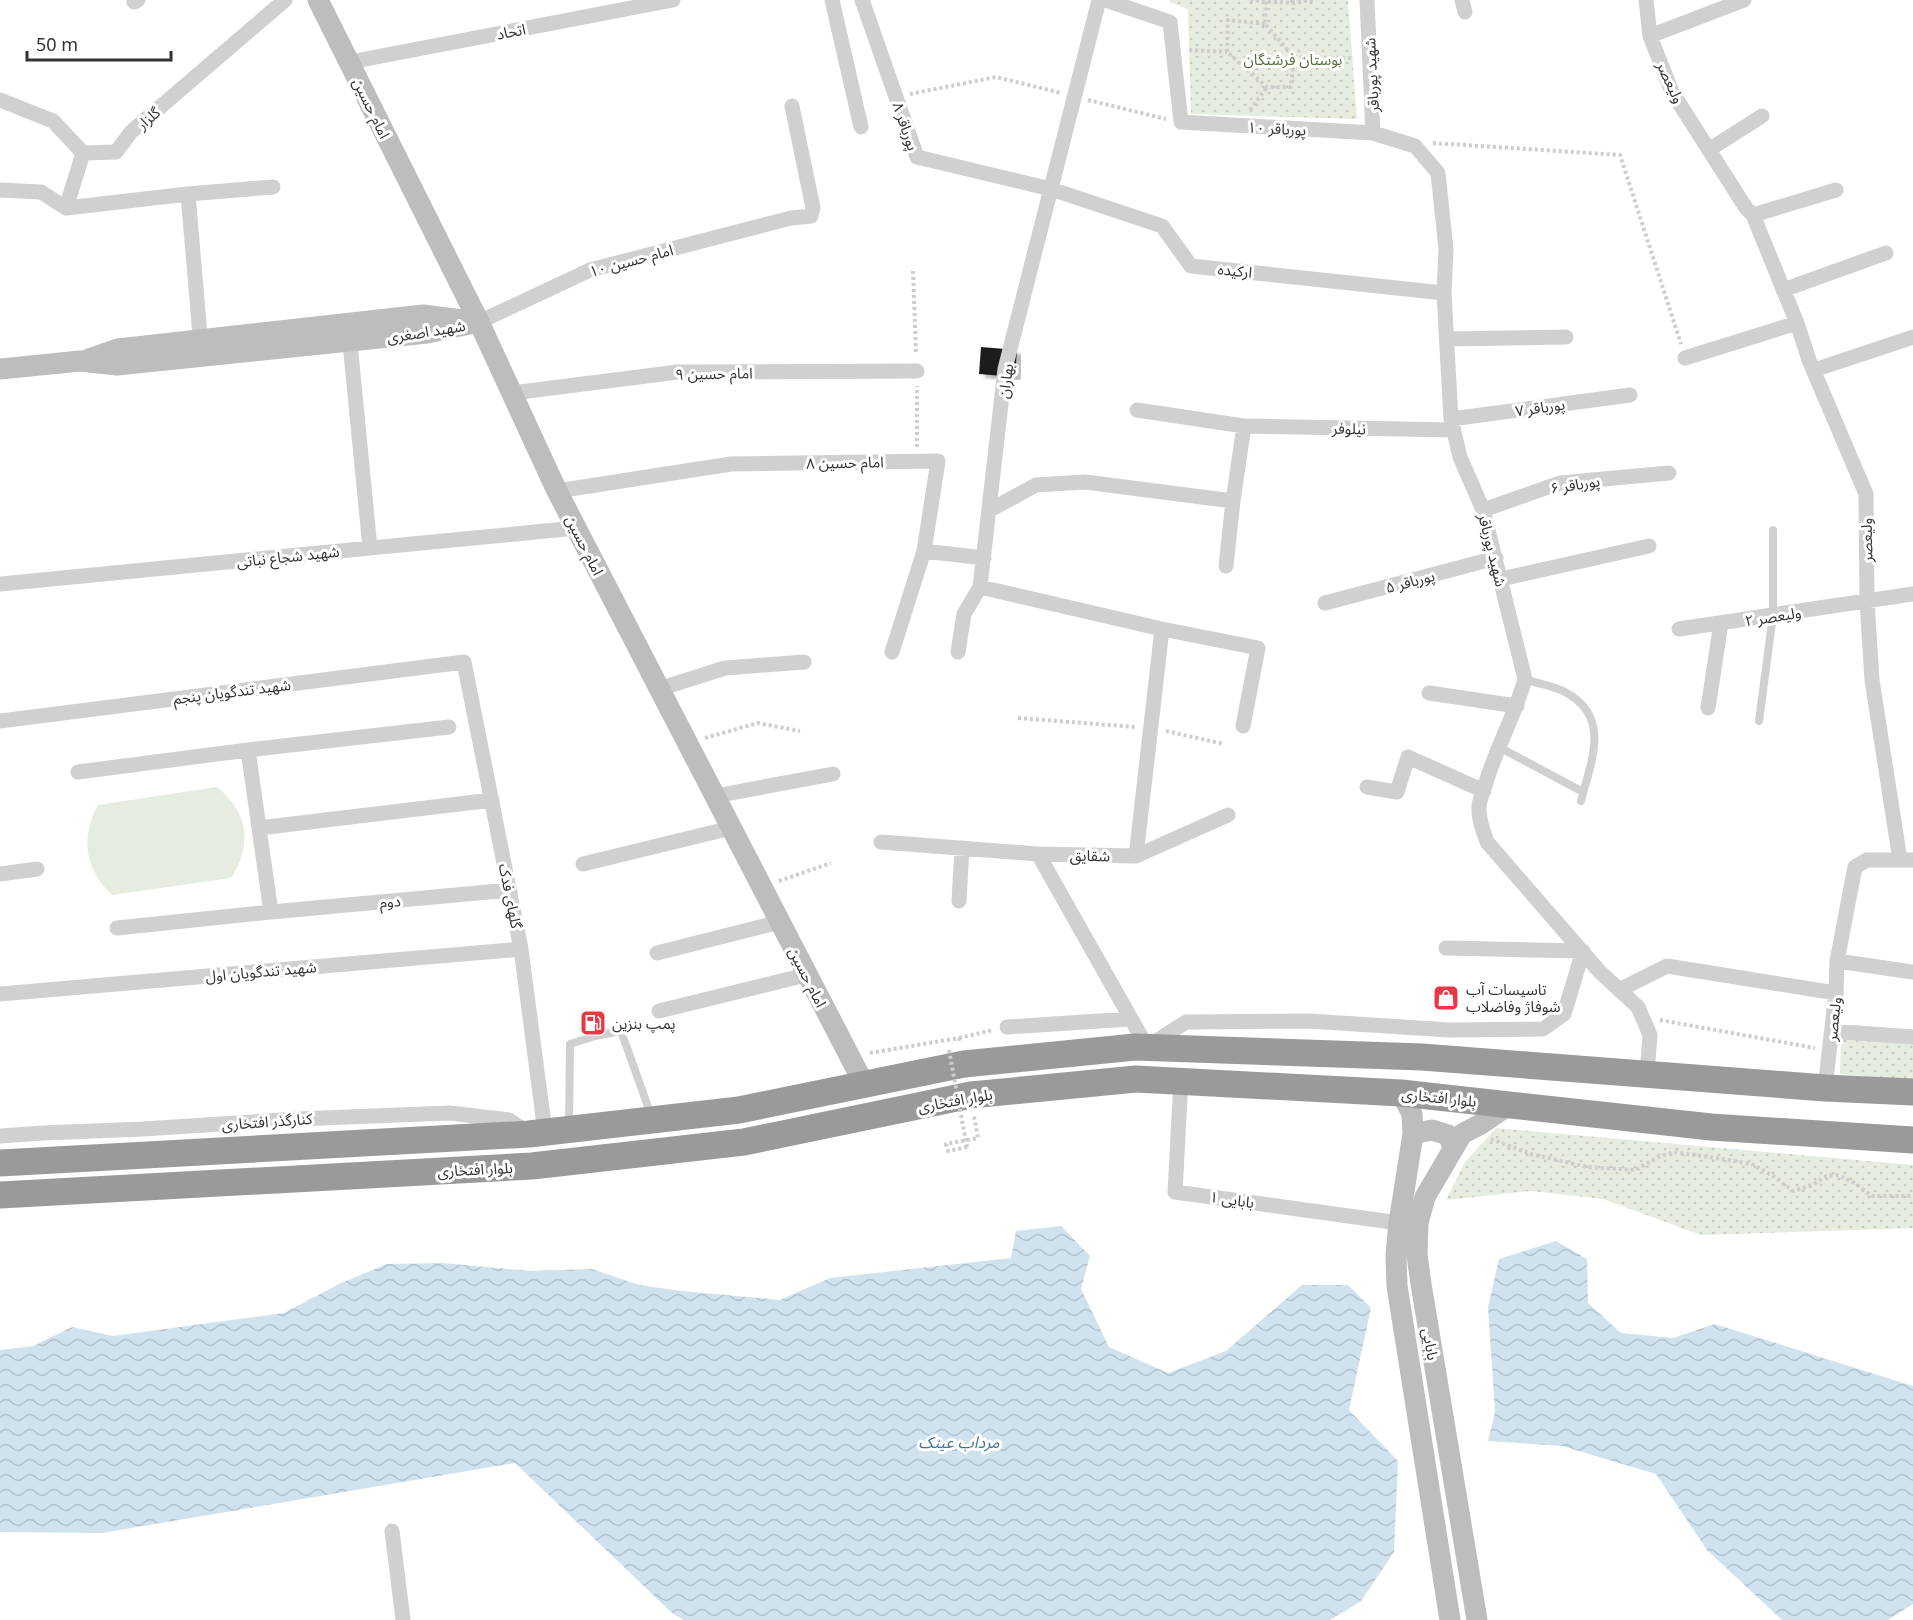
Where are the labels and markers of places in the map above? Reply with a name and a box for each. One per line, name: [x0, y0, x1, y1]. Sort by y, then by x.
place label: تاسیسات آب شوفاژ وفاضلاب: [1466, 979, 1561, 1016]
shop icon: تاسیسات آب شوفاژ وفاضلاب: [1431, 983, 1461, 1013]
fuel station icon: پمپ بنزین: [578, 1008, 608, 1038]
place label: پمپ بنزین: [612, 1013, 676, 1034]

